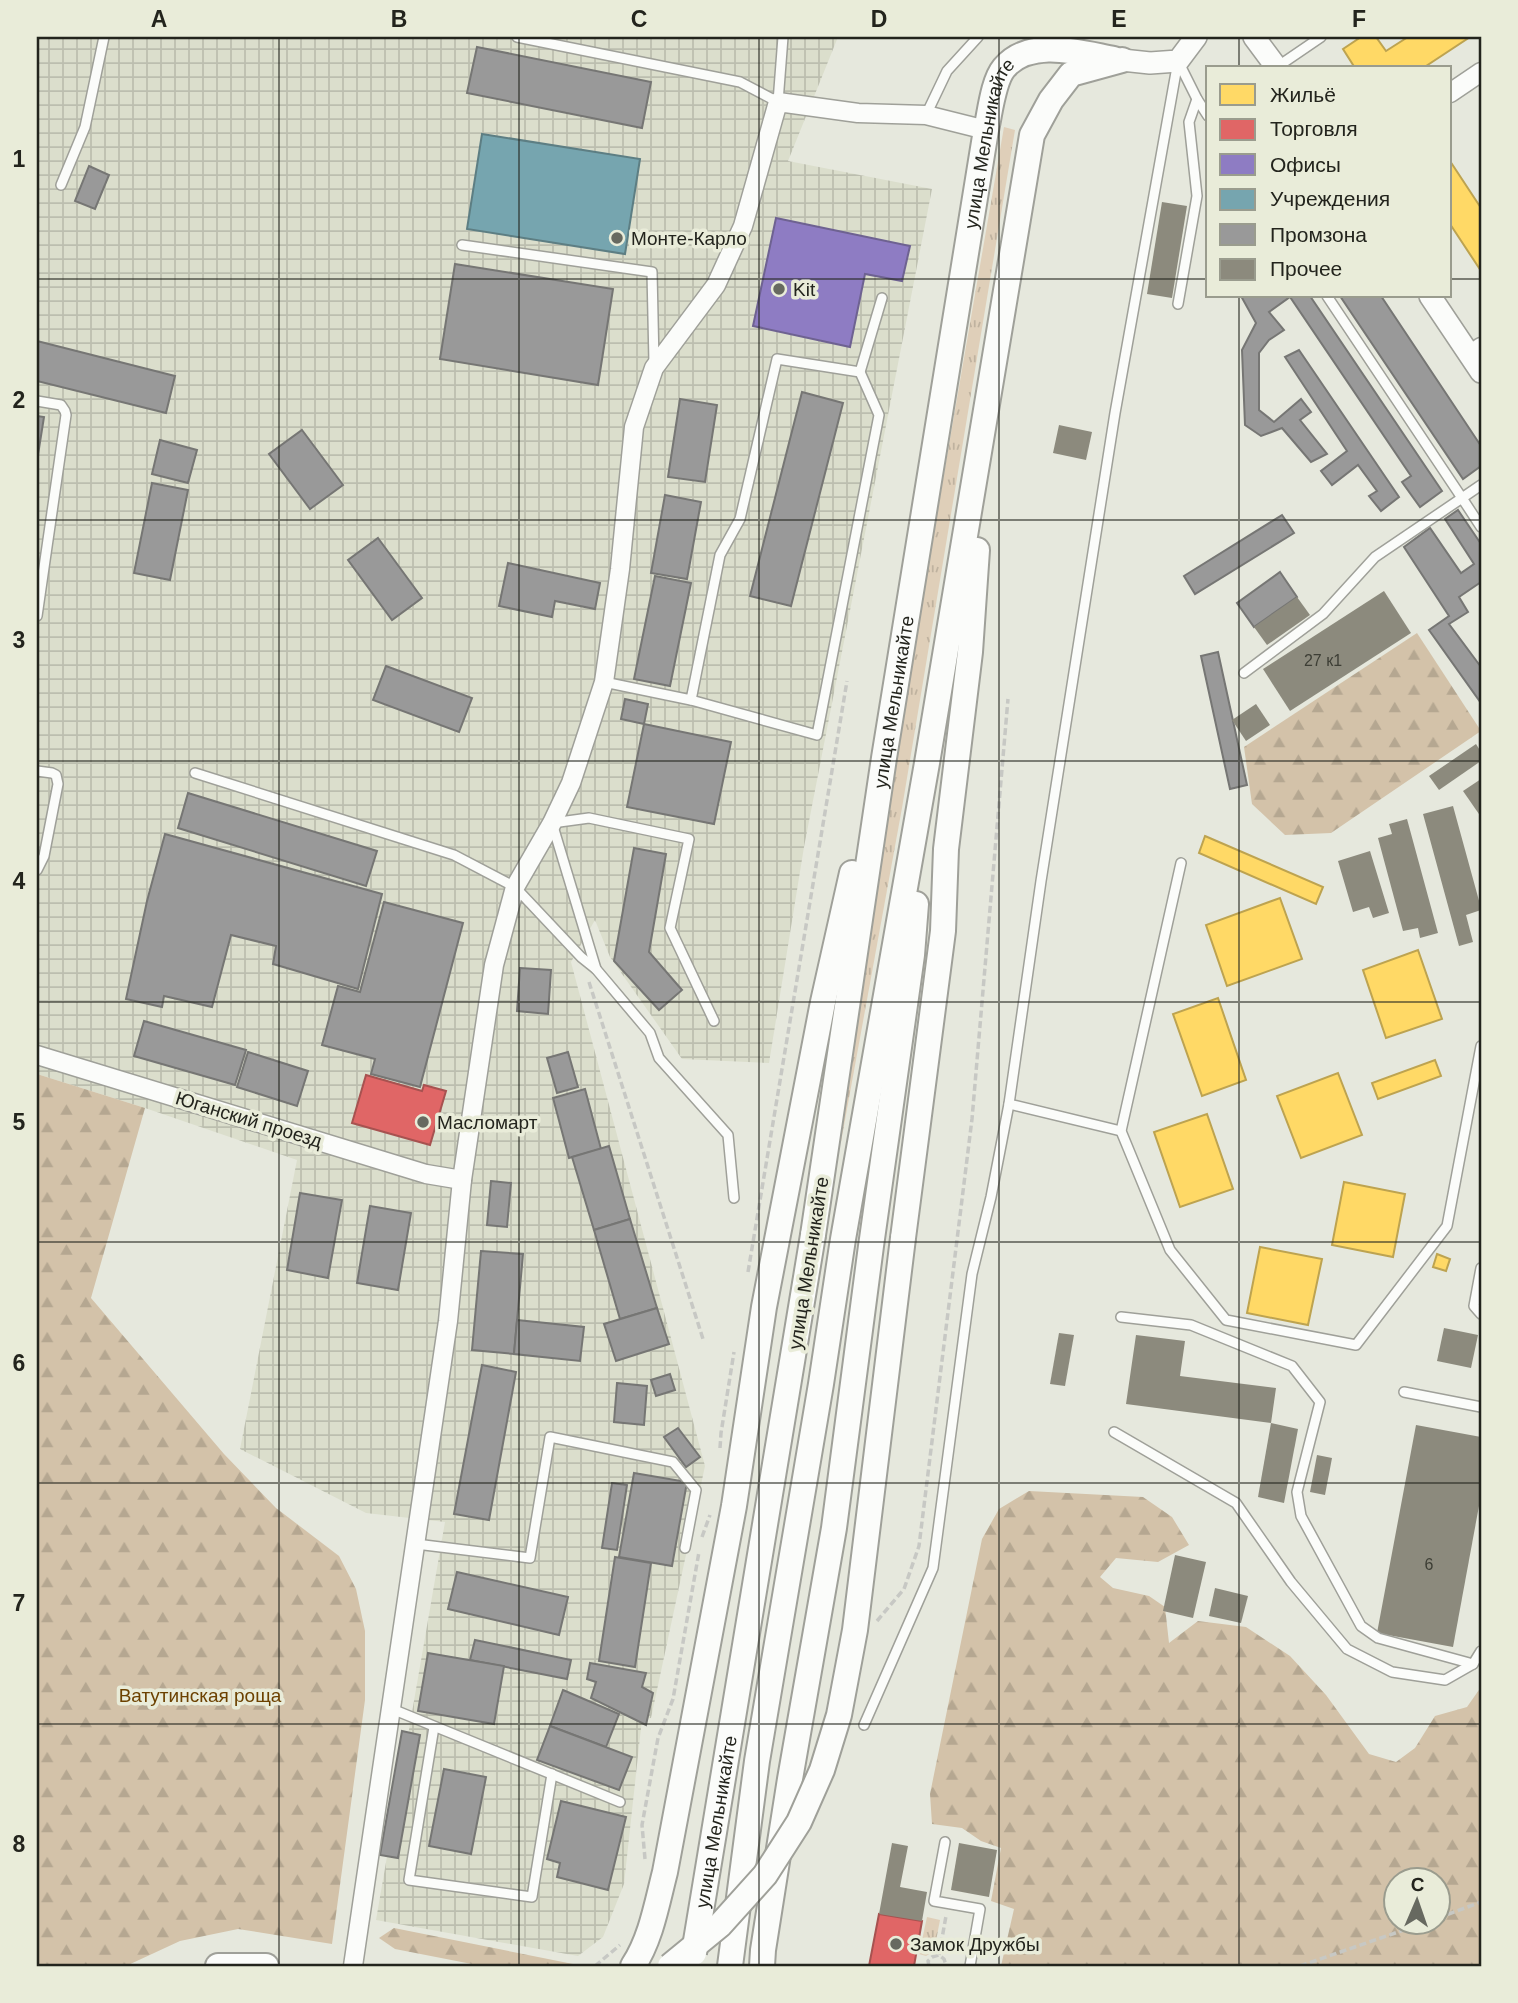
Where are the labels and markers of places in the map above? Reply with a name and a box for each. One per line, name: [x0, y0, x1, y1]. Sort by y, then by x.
place label: Монте-Карло: [631, 228, 747, 249]
marker: Монте-Карло: [609, 230, 625, 246]
place label: Kit: [793, 279, 816, 300]
marker: Kit: [771, 281, 787, 297]
place label: Масломарт: [437, 1112, 538, 1133]
marker: Масломарт: [415, 1114, 431, 1130]
place label: Замок Дружбы: [910, 1934, 1040, 1955]
marker: Замок Дружбы: [888, 1936, 904, 1952]

